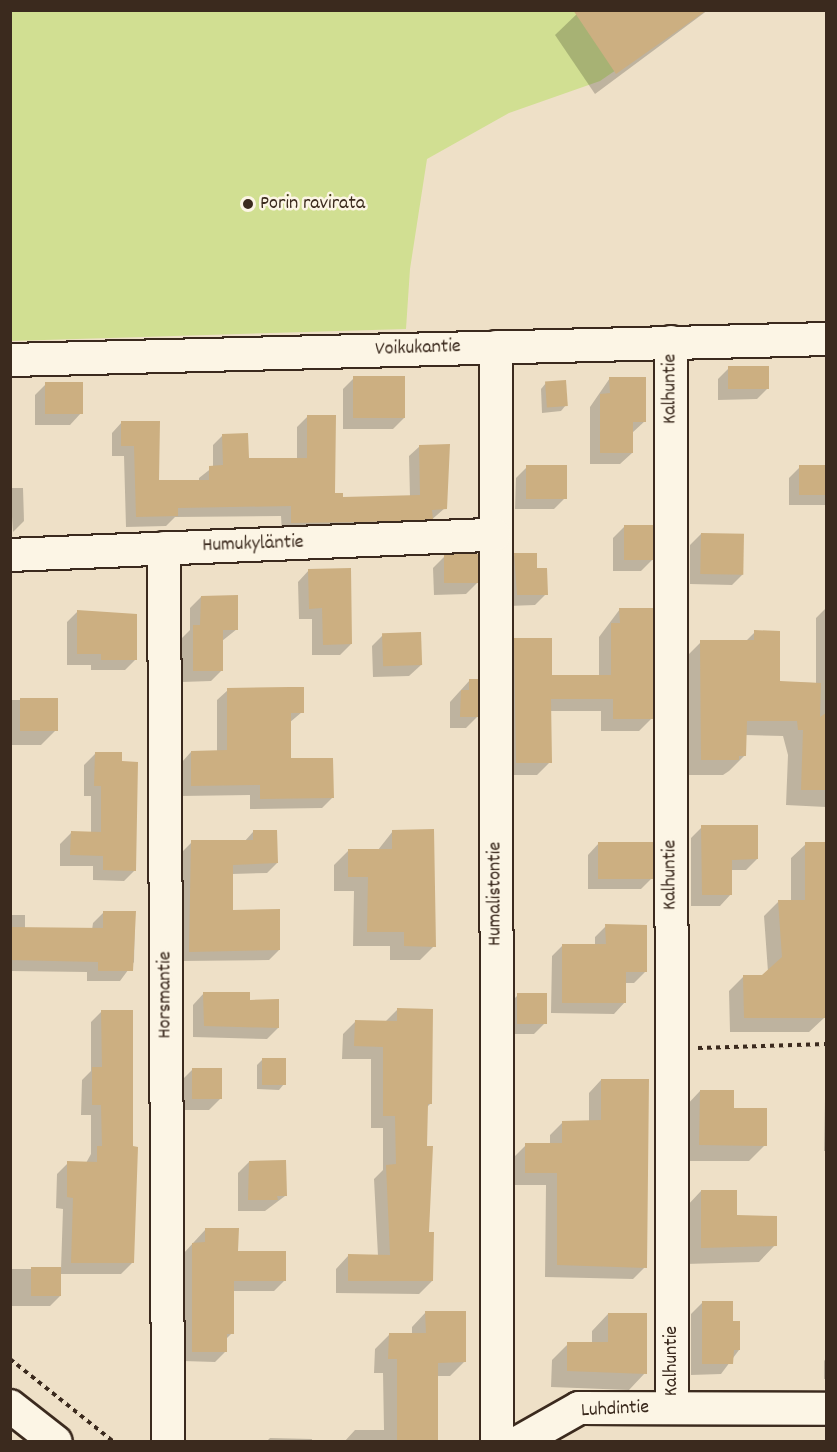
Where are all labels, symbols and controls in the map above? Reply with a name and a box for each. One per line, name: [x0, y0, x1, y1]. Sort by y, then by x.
place label: Porin ravirata: [260, 192, 365, 216]
marker: Porin ravirata: [241, 197, 255, 211]
street label: Voikukantie: [375, 336, 461, 362]
street label: Kalhuntie: [659, 354, 683, 424]
street label: Humukyläntie: [202, 531, 304, 559]
street label: Kalhuntie: [659, 840, 683, 910]
street label: Humalistontie: [484, 842, 508, 946]
street label: Horsmantie: [154, 951, 178, 1039]
street label: Kalhuntie: [660, 1326, 684, 1396]
street label: Luhdintie: [580, 1396, 650, 1424]

